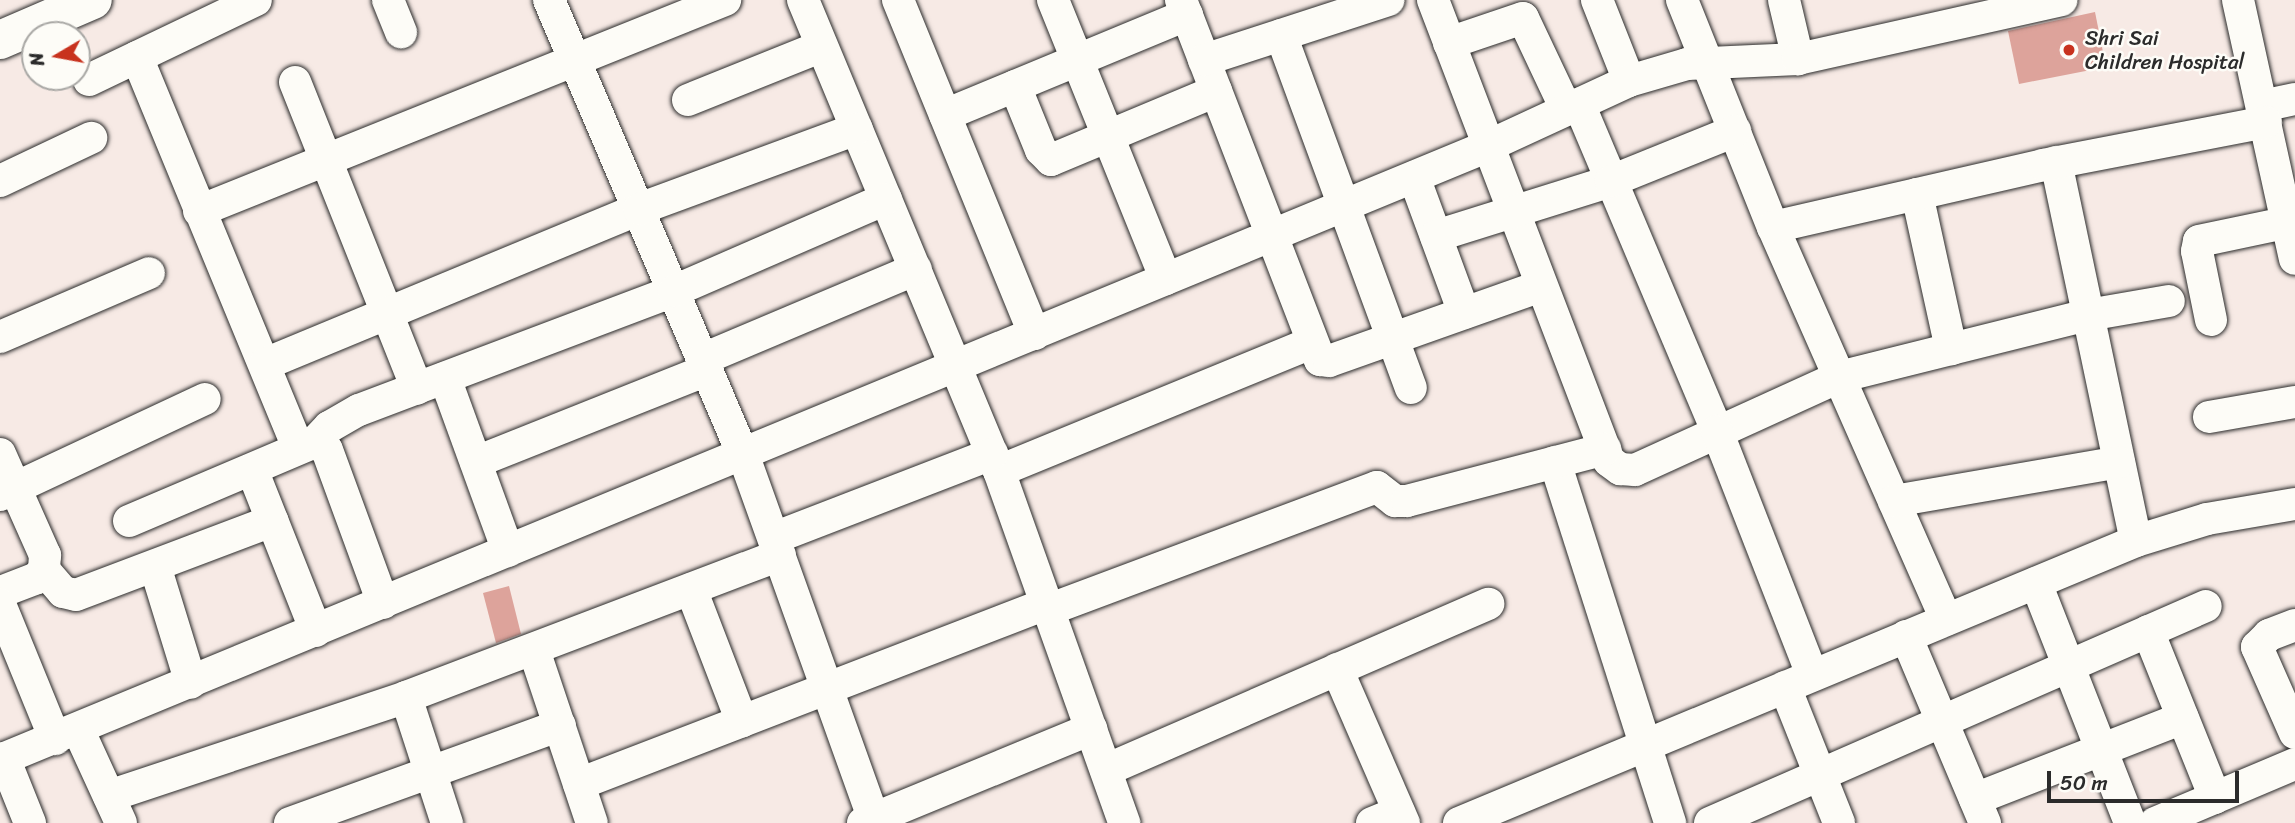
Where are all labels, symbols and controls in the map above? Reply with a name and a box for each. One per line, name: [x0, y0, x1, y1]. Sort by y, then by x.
north arrow: [21, 21, 91, 91]
place label: Shri Sai Children Hospital: [2085, 25, 2245, 75]
marker: Shri Sai Children Hospital: [2059, 40, 2079, 60]
text: N: [19, 50, 54, 69]
scale bar: [2050, 756, 2242, 800]
text: 50 m: [2060, 764, 2108, 802]

